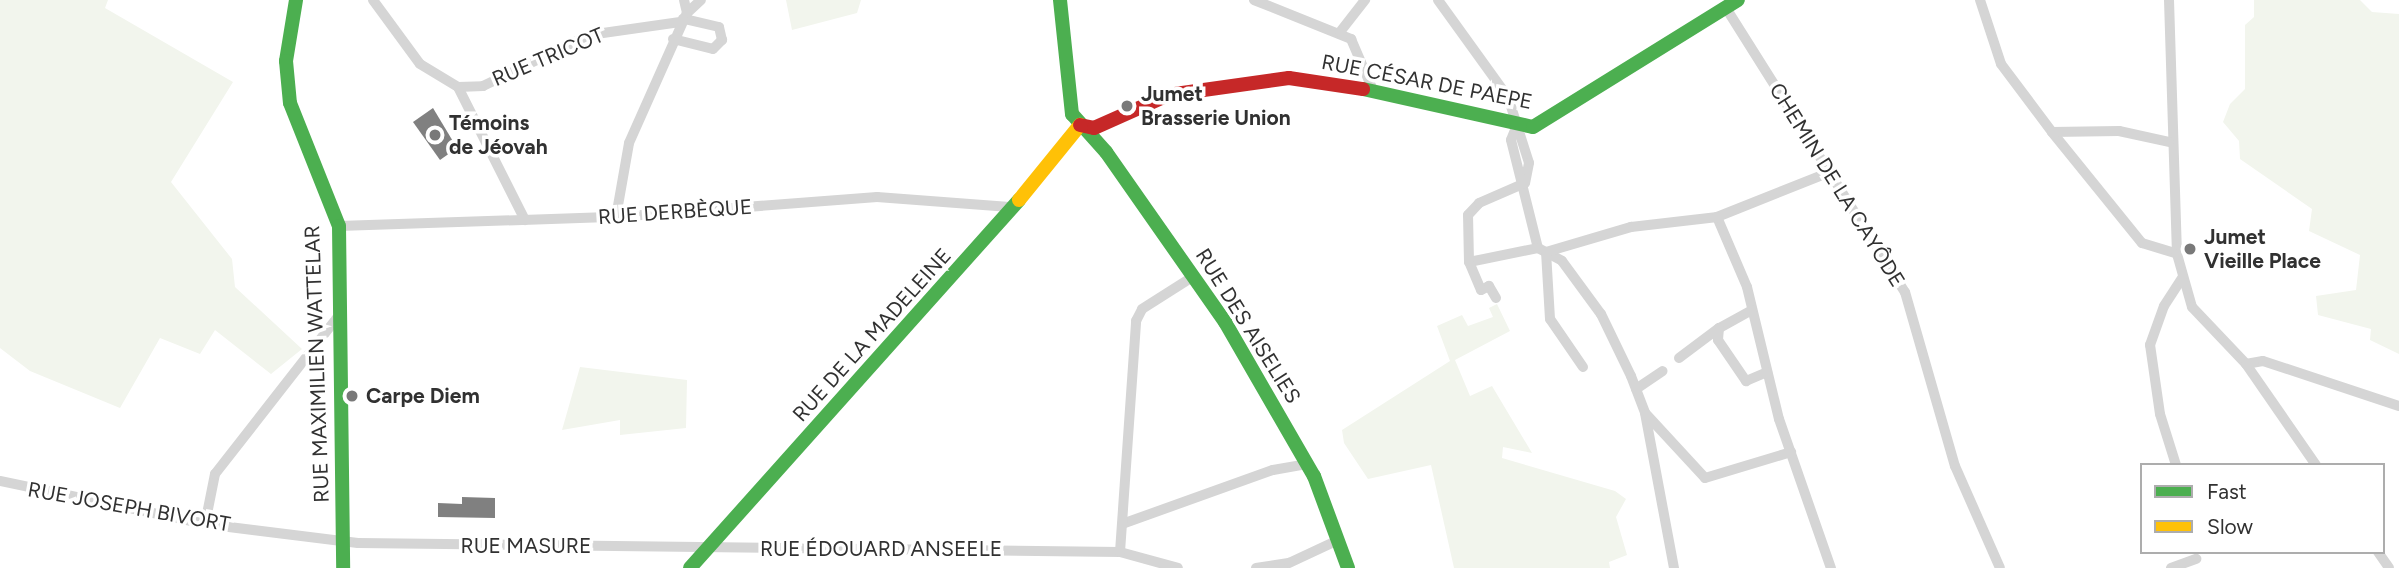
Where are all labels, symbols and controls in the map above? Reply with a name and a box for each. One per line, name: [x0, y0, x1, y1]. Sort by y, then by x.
street label: RUE TRICOT: [488, 22, 608, 92]
street label: RUE CÉSAR DE PAEPE: [1320, 49, 1534, 115]
street label: CHEMIN DE LA CAYÔDE: [1764, 78, 1910, 292]
place label: Jumet Brasserie Union: [1141, 81, 1291, 131]
marker: Jumet Brasserie Union: [1119, 98, 1135, 114]
place label: Témoins de Jéovah: [449, 110, 548, 160]
marker: Témoins de Jéovah: [427, 127, 443, 143]
street label: RUE DERBÈQUE: [597, 194, 753, 230]
place label: Jumet Vieille Place: [2204, 224, 2321, 274]
street label: RUE MAXIMILIEN WATTELAR: [300, 225, 334, 503]
marker: Jumet Vieille Place: [2182, 241, 2198, 257]
street label: RUE DE LA MADELEINE: [787, 243, 957, 427]
street label: RUE DES AISELIES: [1190, 244, 1306, 408]
place label: Carpe Diem: [366, 383, 480, 409]
marker: Carpe Diem: [344, 388, 360, 404]
legend: [2140, 463, 2385, 554]
street label: RUE JOSEPH BIVORT: [26, 477, 232, 537]
text: Fast: [2207, 479, 2247, 504]
text: Slow: [2207, 514, 2253, 539]
street label: RUE MASURE: [461, 533, 591, 559]
street label: RUE ÉDOUARD ANSEELE: [760, 536, 1002, 562]

